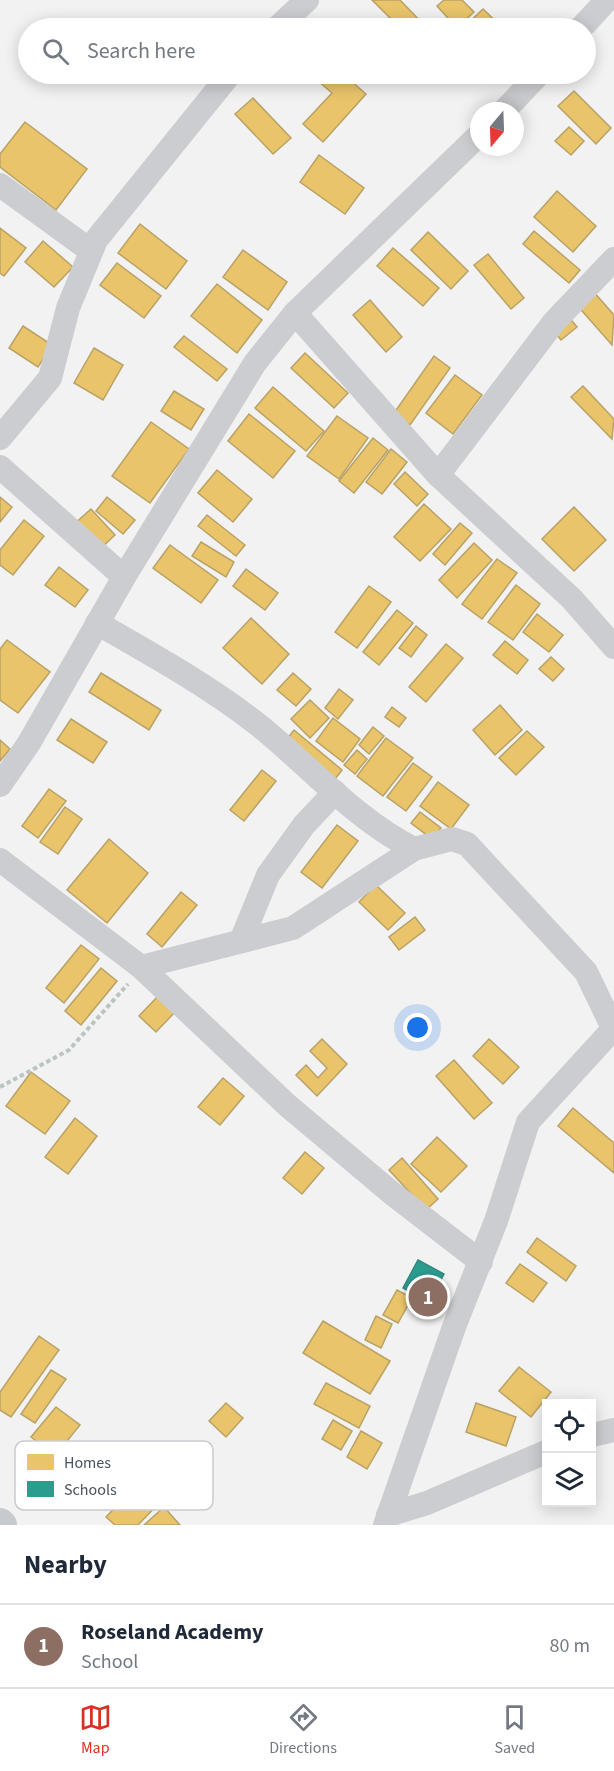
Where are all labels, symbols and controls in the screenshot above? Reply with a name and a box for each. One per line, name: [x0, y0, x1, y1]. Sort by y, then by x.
search box: [18, 18, 596, 84]
icon: search: [39, 35, 72, 68]
text: Search here: [87, 35, 195, 67]
north arrow: [470, 102, 524, 156]
your location: [403, 1013, 432, 1042]
pin: 1: [408, 1274, 448, 1320]
map controls: [542, 1399, 596, 1507]
button: locate: [542, 1399, 596, 1453]
legend: [15, 1441, 213, 1510]
text: Homes: [64, 1452, 111, 1474]
button: layers: [542, 1453, 596, 1507]
text: Schools: [64, 1479, 117, 1501]
text: Nearby: [24, 1546, 107, 1583]
text: Roseland Academy: [81, 1616, 264, 1648]
text: 1: [38, 1632, 49, 1660]
text: 80 m: [550, 1632, 590, 1660]
text: School: [81, 1648, 138, 1676]
tab: Map: [79, 1701, 112, 1759]
tab: Directions: [269, 1701, 337, 1759]
tab: Saved: [494, 1701, 535, 1759]

